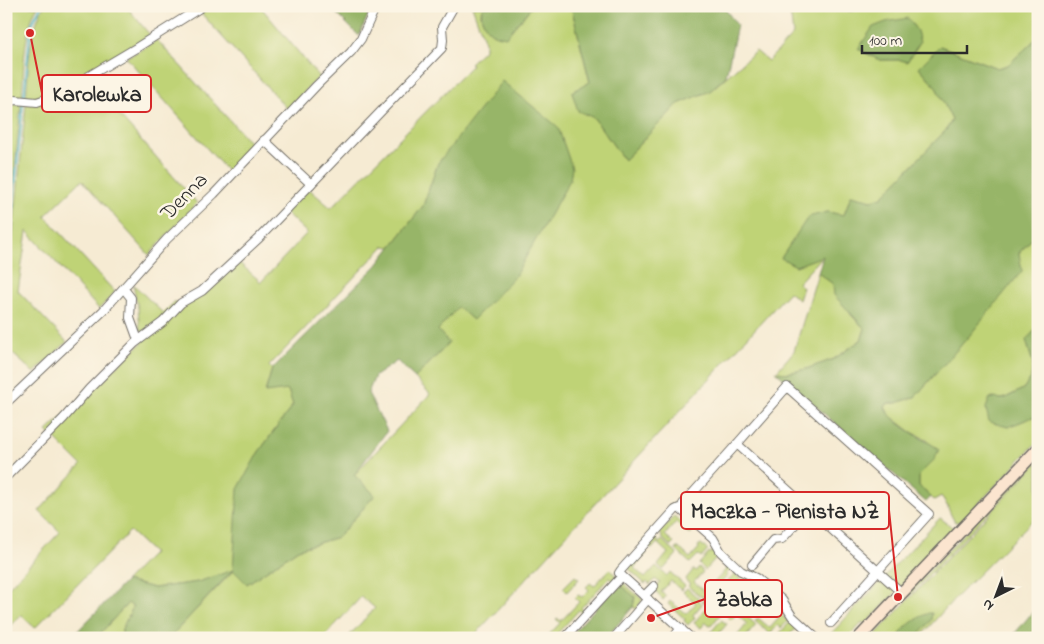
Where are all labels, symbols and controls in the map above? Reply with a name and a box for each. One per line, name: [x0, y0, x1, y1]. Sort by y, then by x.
scale bar: [862, 22, 966, 54]
text: 100 m: [869, 30, 902, 52]
callout: Karolewka: [42, 75, 151, 112]
text: Karolewka: [52, 80, 142, 112]
street label: Denna: [154, 166, 216, 228]
callout: Maczka - Pienista NŻ: [681, 492, 889, 529]
text: Maczka - Pienista NŻ: [691, 497, 879, 529]
north arrow: [972, 572, 1022, 622]
callout: Żabka: [705, 580, 782, 617]
text: Żabka: [716, 585, 773, 617]
text: N: [978, 594, 999, 616]

